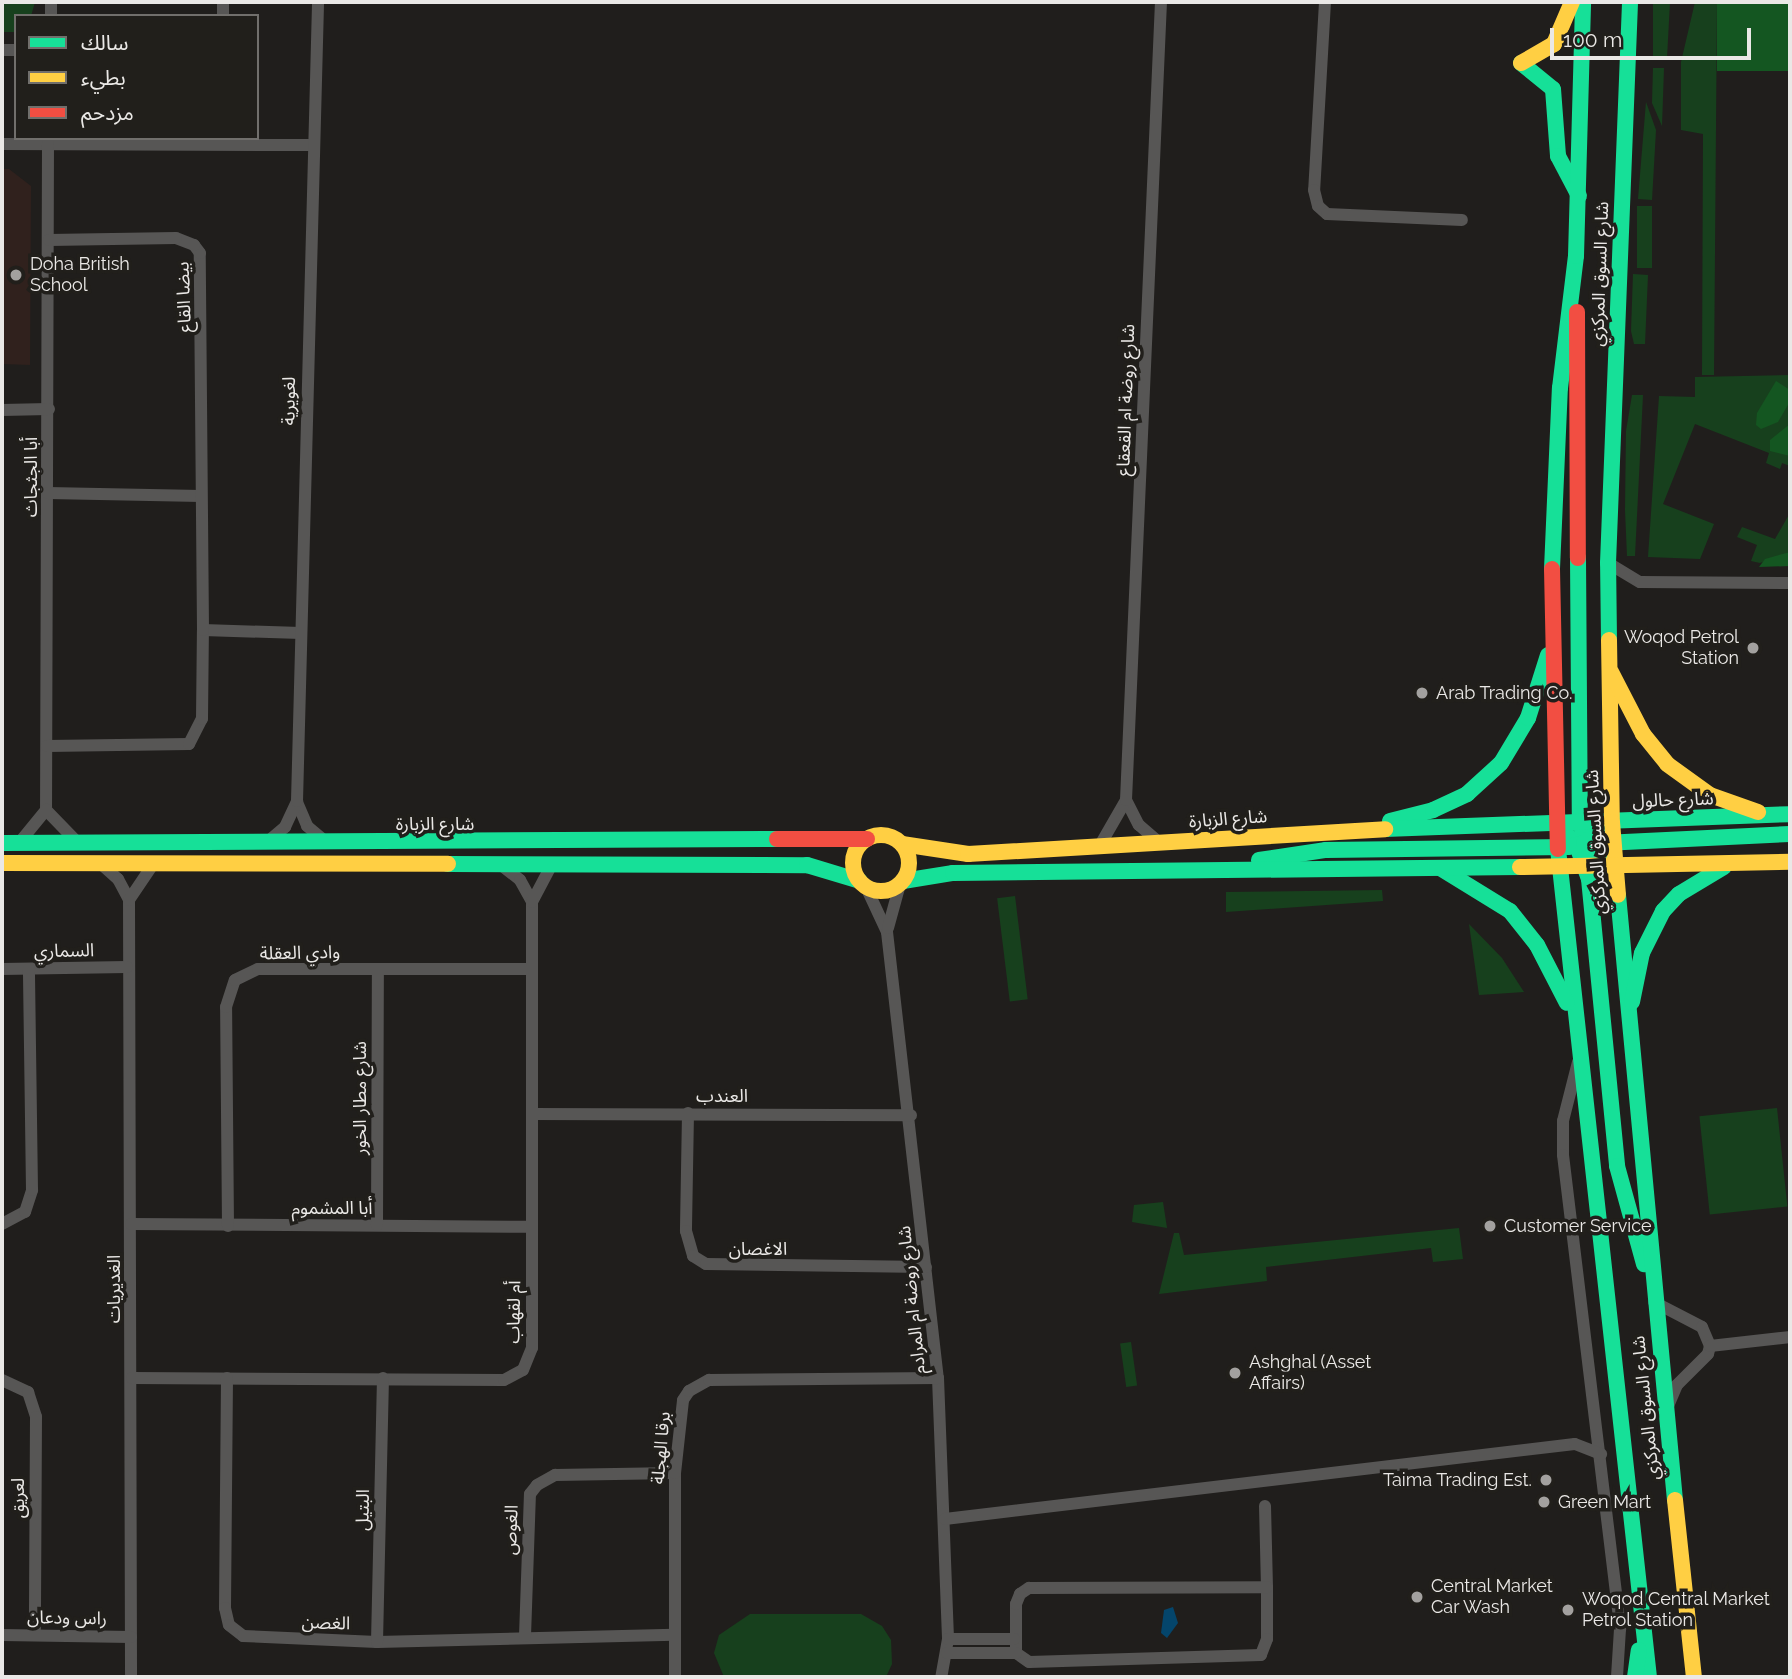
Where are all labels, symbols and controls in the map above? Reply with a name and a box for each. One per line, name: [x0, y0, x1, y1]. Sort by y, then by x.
legend: [14, 14, 259, 140]
scale bar: [1554, 14, 1755, 58]
text: 100 m: [1563, 27, 1622, 52]
text: سالك: [81, 30, 128, 55]
text: بطيء: [81, 65, 126, 90]
text: مزدحم: [81, 100, 134, 125]
street label: شارع السوق المركزي: [1587, 201, 1613, 347]
place label: Doha British School: [30, 254, 130, 296]
street label: بيضا القاع: [172, 261, 196, 333]
marker: Doha British School: [8, 267, 24, 283]
street label: شارع روضة ام القعقاع: [1113, 324, 1139, 476]
street label: لغويرية: [278, 376, 300, 426]
street label: أبا الجثجاث: [20, 437, 42, 517]
place label: Woqod Petrol Station: [1624, 627, 1739, 670]
marker: Woqod Petrol Station: [1745, 640, 1761, 656]
place label: Arab Trading Co.: [1436, 682, 1573, 704]
marker: Arab Trading Co.: [1414, 685, 1430, 701]
street label: شارع السوق المركزي: [1581, 769, 1611, 915]
street label: شارع حالول: [1632, 788, 1714, 812]
street label: شارع الزبارة: [1188, 805, 1268, 833]
street label: شارع الزبارة: [396, 813, 474, 835]
street label: السماري: [34, 940, 94, 962]
street label: وادي العقلة: [260, 941, 340, 965]
street label: شارع مطار الخور: [349, 1041, 371, 1155]
street label: العندب: [696, 1085, 748, 1107]
street label: أبا المشموم: [291, 1197, 373, 1219]
place label: Customer Service: [1504, 1215, 1652, 1237]
marker: Customer Service: [1482, 1218, 1498, 1234]
street label: شارع روضة ام المرادم: [893, 1225, 931, 1375]
street label: الاغصان: [729, 1238, 787, 1260]
street label: الغديريات: [103, 1255, 125, 1323]
street label: أم لقهاب: [503, 1280, 525, 1344]
street label: شارع السوق المركزي: [1628, 1335, 1664, 1481]
place label: Ashghal (Asset Affairs): [1249, 1352, 1372, 1394]
marker: Ashghal (Asset Affairs): [1227, 1365, 1243, 1381]
street label: برقا الهجلة: [647, 1411, 675, 1485]
place label: Taima Trading Est.: [1382, 1469, 1532, 1491]
marker: Taima Trading Est.: [1538, 1472, 1554, 1488]
street label: لعريق: [7, 1478, 29, 1518]
street label: البتيل: [352, 1489, 374, 1531]
place label: Green Mart: [1558, 1491, 1651, 1513]
marker: Green Mart: [1536, 1494, 1552, 1510]
street label: الغوص: [499, 1504, 523, 1556]
place label: Central Market Car Wash: [1431, 1576, 1553, 1618]
marker: Central Market Car Wash: [1409, 1589, 1425, 1605]
place label: Woqod Central Market Petrol Station: [1582, 1589, 1770, 1632]
marker: Woqod Central Market Petrol Station: [1560, 1602, 1576, 1618]
street label: راس ودعان: [27, 1607, 107, 1629]
street label: الغصن: [301, 1611, 351, 1635]

